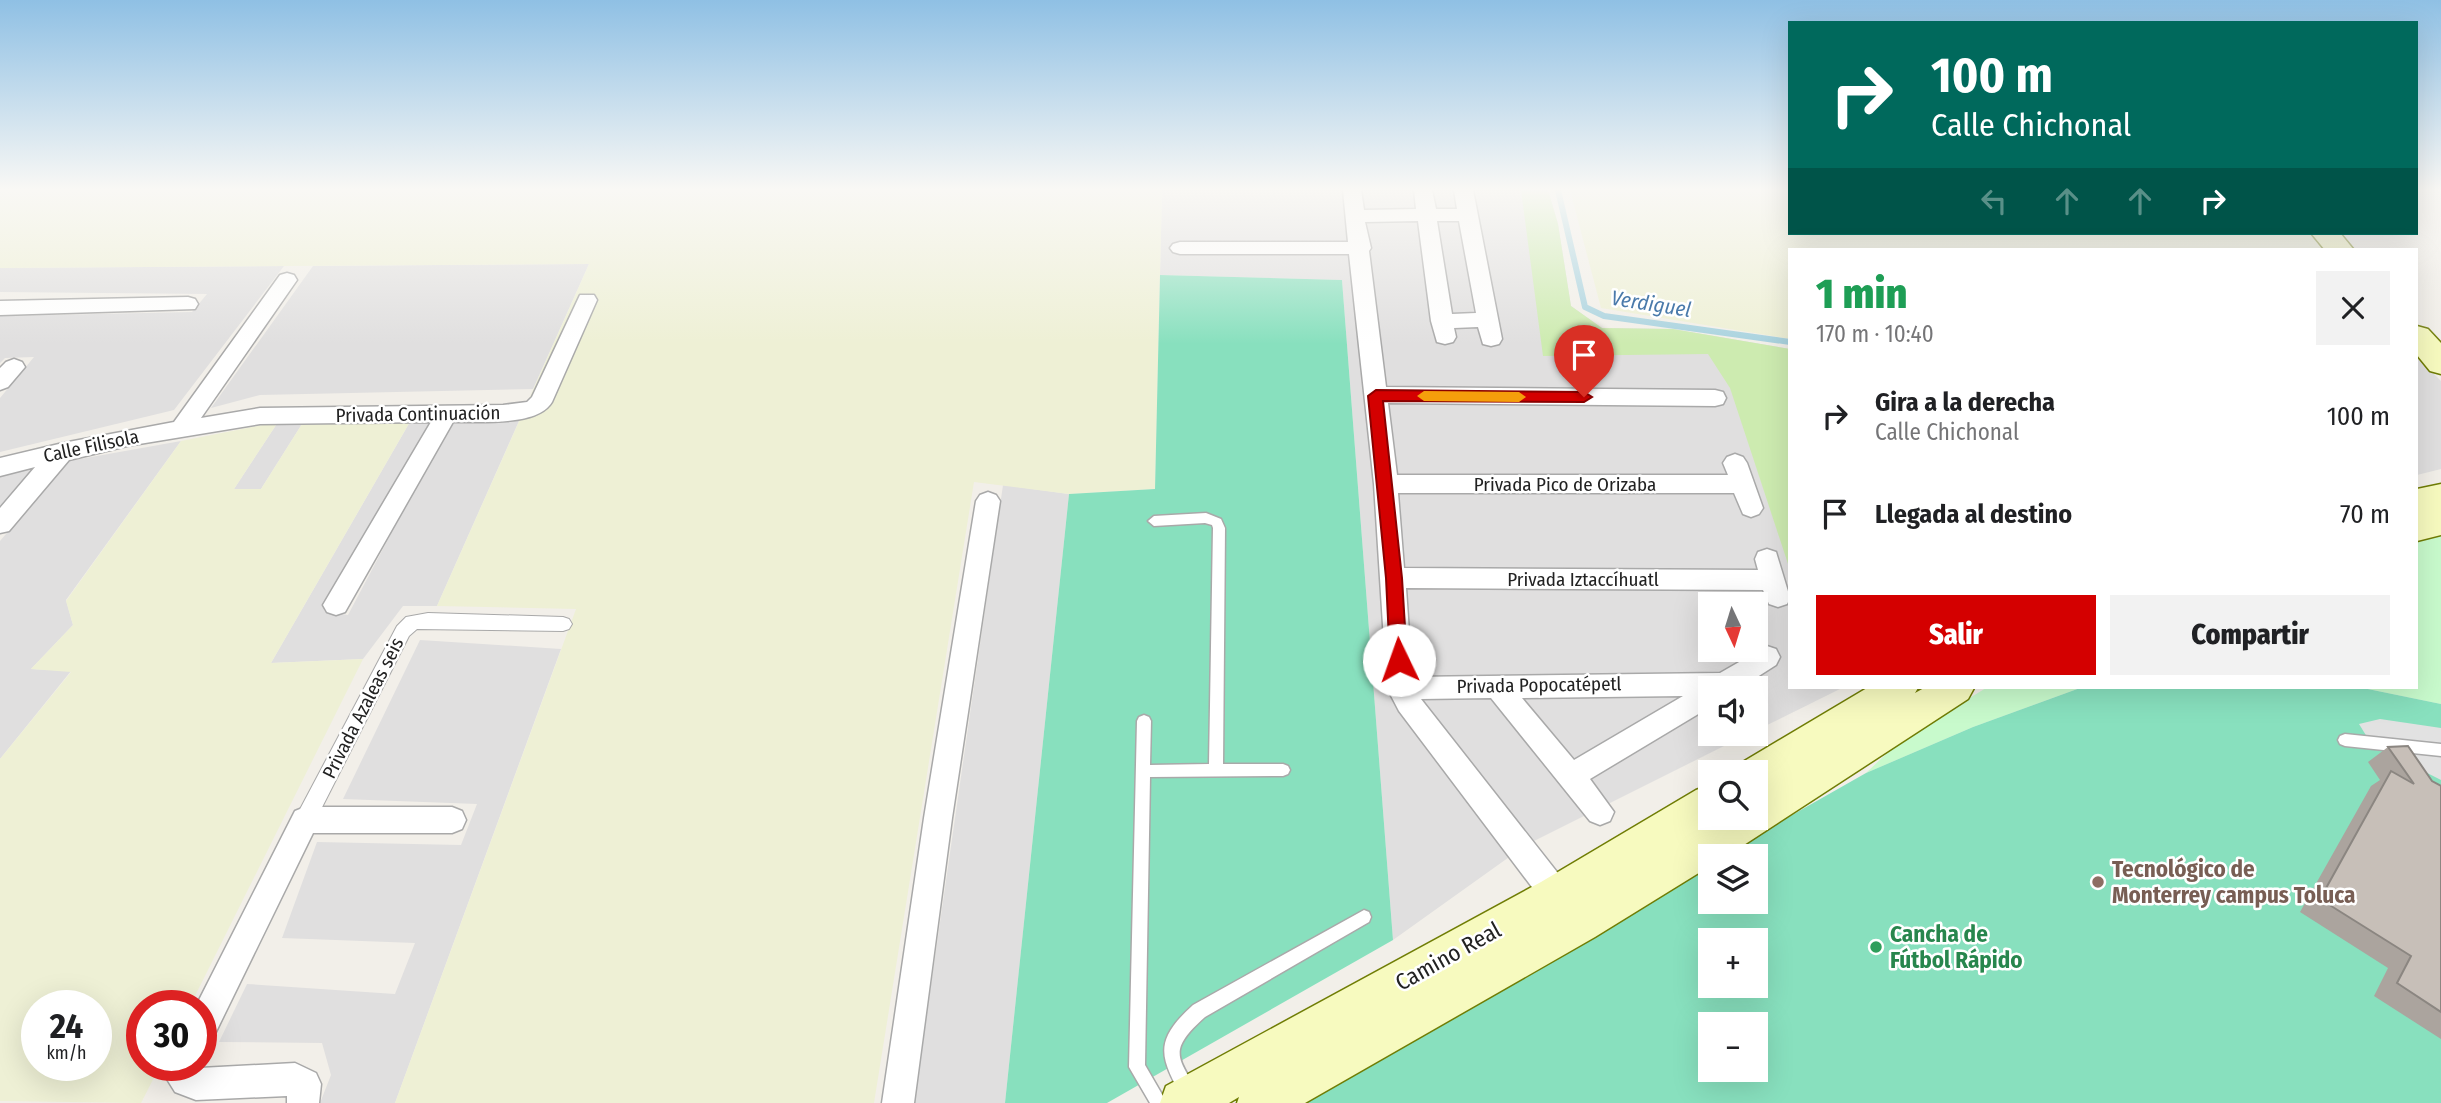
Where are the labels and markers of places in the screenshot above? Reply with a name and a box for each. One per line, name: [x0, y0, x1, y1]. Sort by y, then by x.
pin: [1554, 325, 1614, 397]
place label: Tecnológico de Monterrey campus Toluca: [2112, 855, 2355, 909]
marker: Tecnológico de Monterrey campus Toluca: [2090, 874, 2106, 890]
place label: Cancha de Fútbol Rápido: [1890, 920, 2023, 974]
marker: Cancha de Fútbol Rápido: [1868, 939, 1884, 955]

